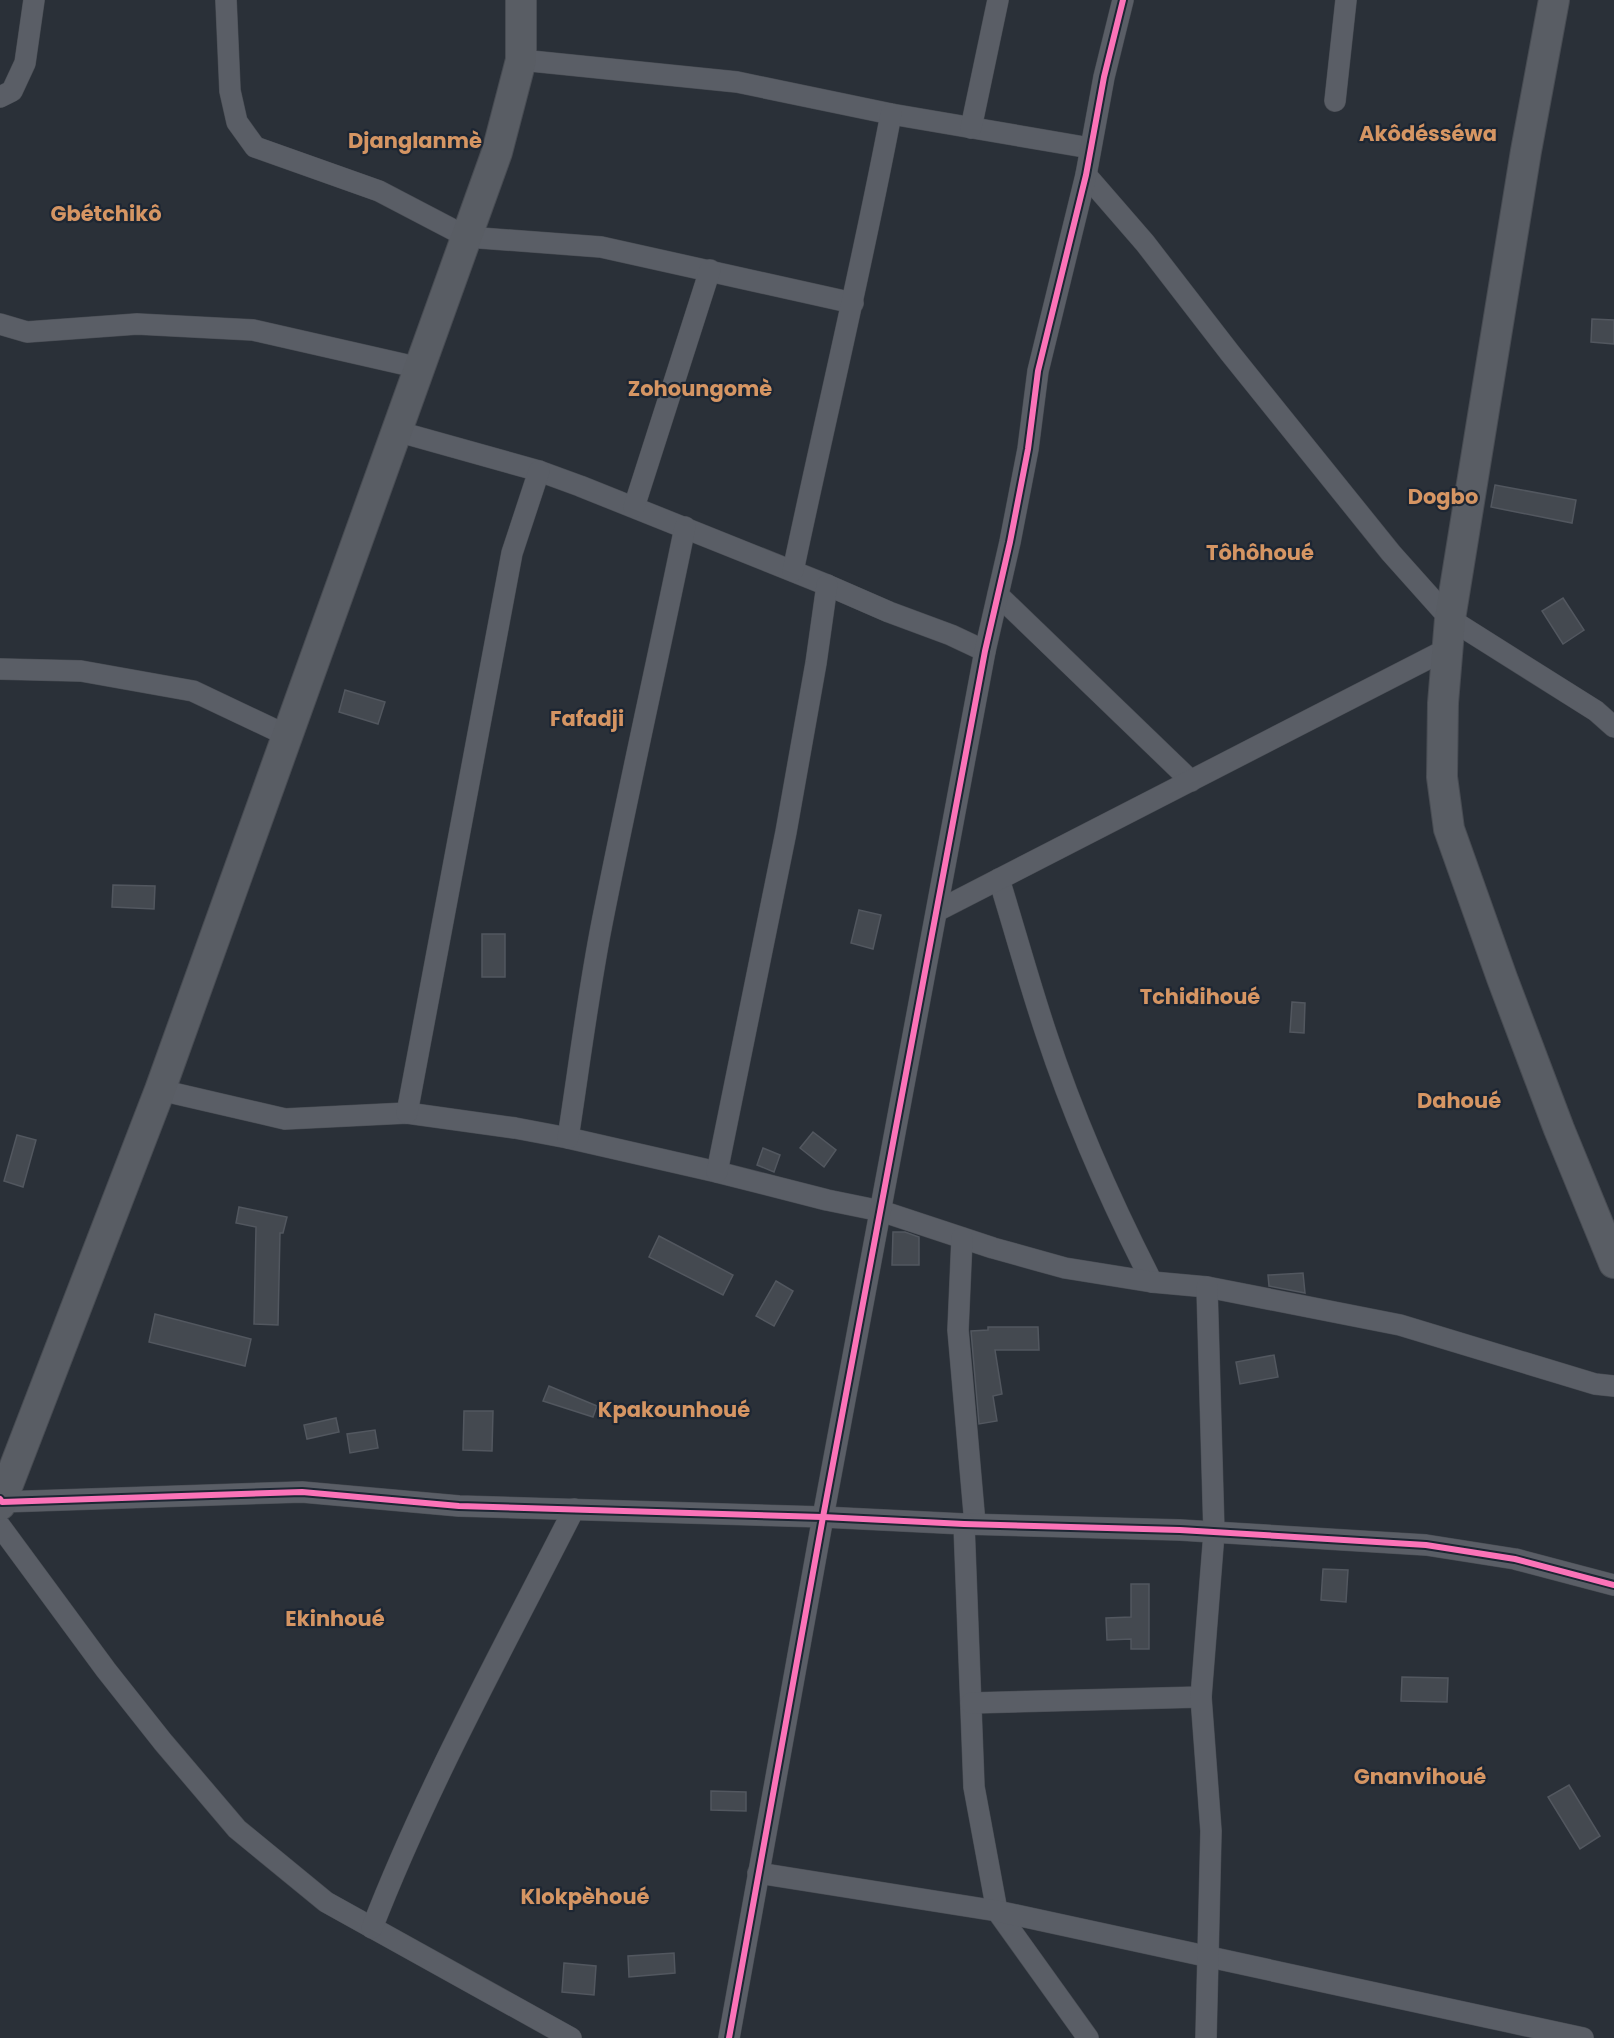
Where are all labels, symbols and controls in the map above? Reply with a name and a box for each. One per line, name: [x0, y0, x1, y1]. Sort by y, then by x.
district label: Akôdésséwa: [1359, 119, 1497, 148]
district label: Djanglanmè: [348, 126, 482, 155]
district label: Gbétchikô: [50, 199, 162, 228]
district label: Zohoungomè: [628, 374, 772, 403]
district label: Dogbo: [1408, 482, 1478, 511]
district label: Tôhôhoué: [1206, 538, 1314, 567]
district label: Fafadji: [550, 704, 624, 733]
district label: Tchidihoué: [1140, 982, 1260, 1011]
district label: Dahoué: [1417, 1086, 1501, 1115]
district label: Kpakounhoué: [598, 1395, 750, 1424]
district label: Ekinhoué: [285, 1604, 385, 1633]
district label: Gnanvihoué: [1354, 1762, 1486, 1791]
district label: Klokpèhoué: [520, 1882, 650, 1911]

